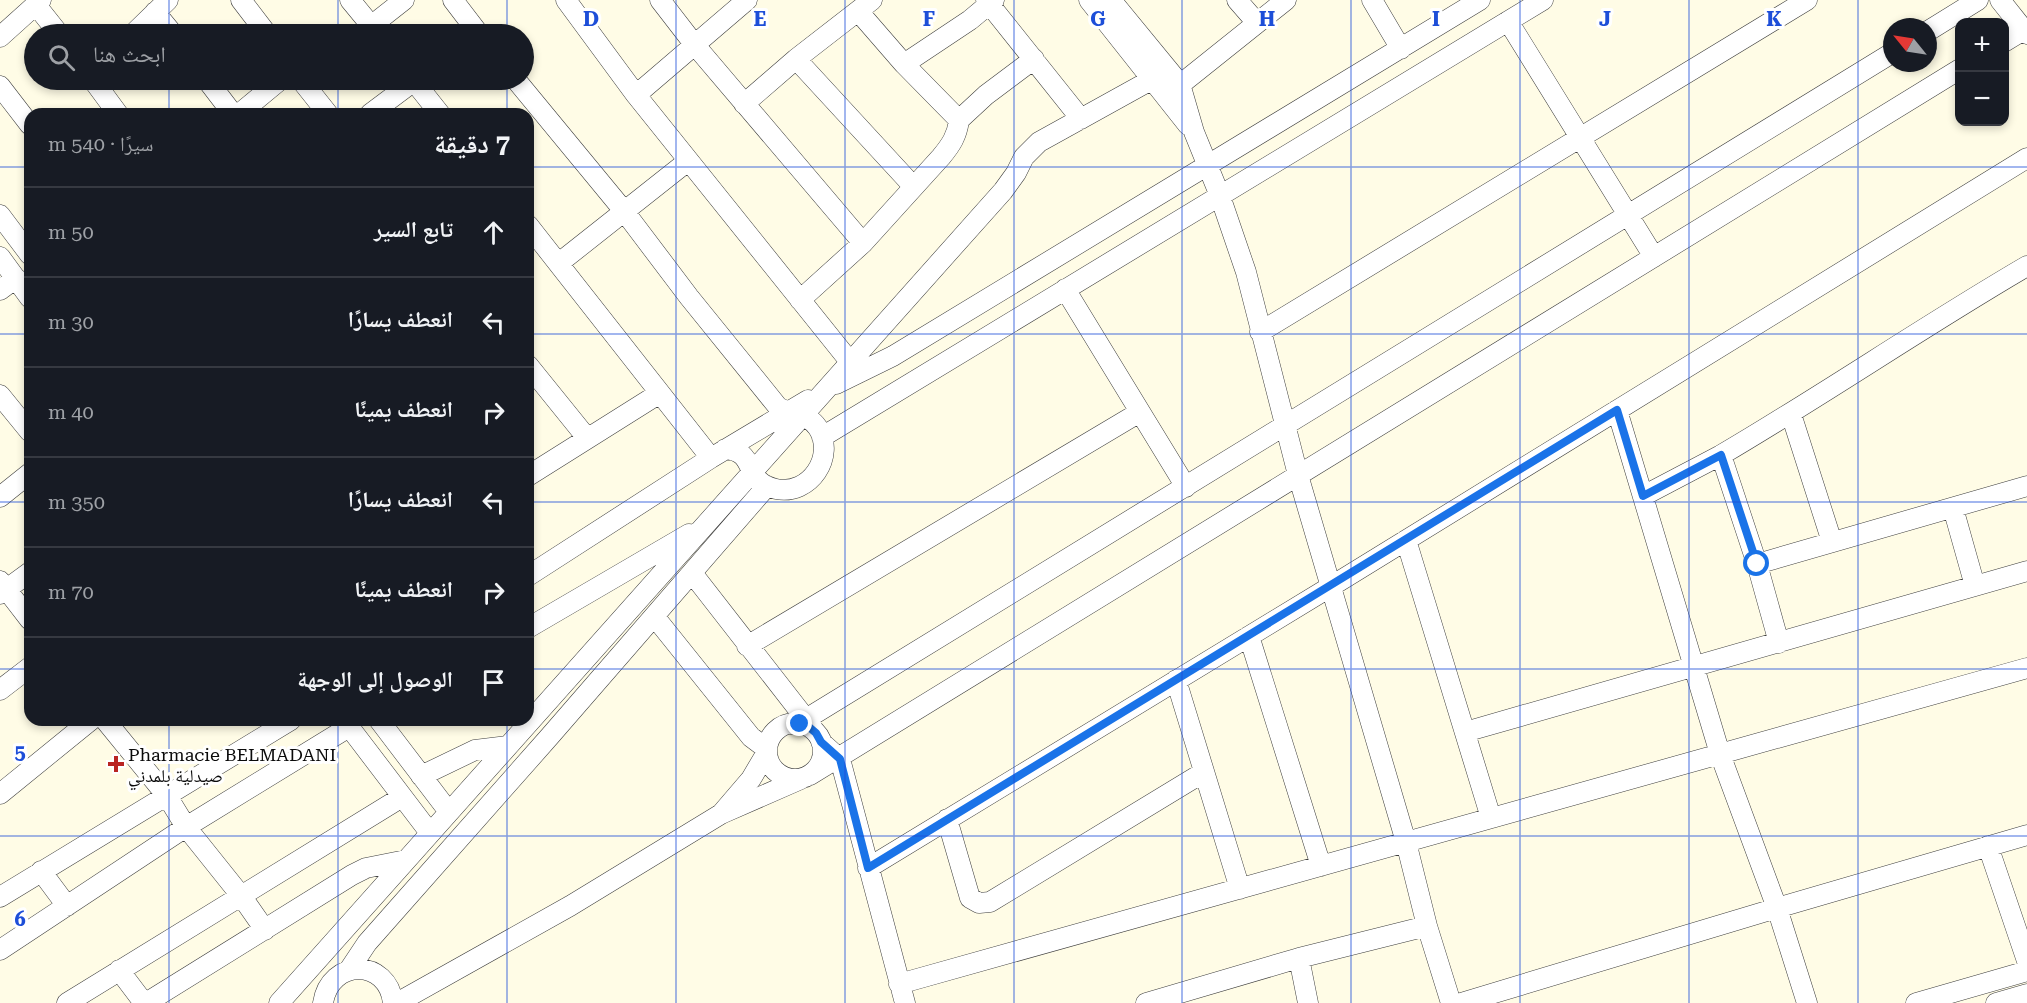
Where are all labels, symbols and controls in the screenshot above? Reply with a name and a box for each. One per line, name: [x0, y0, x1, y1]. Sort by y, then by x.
text: D: [583, 7, 599, 31]
text: E: [754, 7, 767, 31]
text: F: [923, 7, 935, 31]
text: G: [1090, 7, 1106, 31]
text: H: [1259, 7, 1275, 31]
text: I: [1432, 7, 1440, 31]
text: J: [1599, 7, 1611, 31]
text: K: [1766, 7, 1782, 31]
north arrow: [1883, 18, 1937, 72]
map controls: [1955, 18, 2009, 126]
button: +: [1955, 18, 2009, 72]
search box: [24, 24, 534, 90]
icon: search: [45, 41, 78, 74]
text: ابحث هنا: [93, 42, 166, 67]
button: −: [1955, 72, 2009, 126]
text: 7 دقيقة: [434, 129, 510, 159]
text: سيرًا · 540 m: [48, 132, 153, 156]
icon: ahead: [477, 216, 510, 249]
text: تابع السير: [374, 217, 453, 242]
text: 50 m: [48, 220, 94, 244]
icon: left: [477, 306, 510, 339]
text: انعطف يسارًا: [348, 307, 453, 332]
text: 30 m: [48, 310, 94, 334]
icon: right: [477, 396, 510, 429]
text: انعطف يمينًا: [354, 397, 453, 422]
text: 40 m: [48, 400, 94, 424]
icon: left: [477, 486, 510, 519]
text: انعطف يسارًا: [348, 487, 453, 512]
text: 350 m: [48, 490, 105, 514]
route start: [1743, 550, 1769, 576]
icon: right: [477, 576, 510, 609]
text: انعطف يمينًا: [354, 577, 453, 602]
text: 70 m: [48, 580, 94, 604]
icon: arrive: [477, 666, 510, 699]
text: الوصول إلى الوجهة: [297, 667, 453, 692]
route end: [786, 710, 812, 736]
text: 5: [14, 740, 26, 764]
place label: Pharmacie BELMADANI صيدلية بلمدني: [128, 744, 336, 790]
marker: Pharmacie BELMADANI صيدلية بلمدني: [109, 757, 123, 771]
text: 6: [14, 907, 26, 931]

